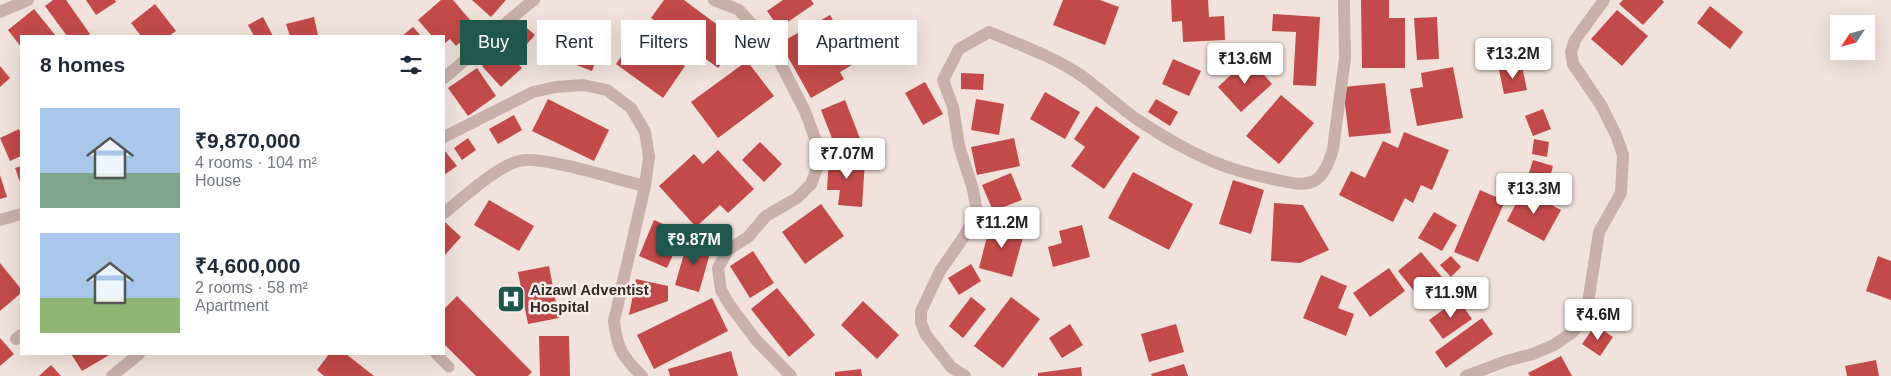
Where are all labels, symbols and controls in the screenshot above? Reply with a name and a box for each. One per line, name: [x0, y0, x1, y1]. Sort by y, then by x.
north arrow: [1830, 15, 1875, 60]
map controls: [1830, 15, 1875, 60]
chip: Buy: [460, 20, 527, 65]
chip: Rent: [537, 20, 611, 65]
chip: Filters: [621, 20, 706, 65]
chip: New: [716, 20, 788, 65]
chip: Apartment: [798, 20, 917, 65]
pin: ₹13.2M: [1472, 38, 1554, 80]
pin: ₹13.6M: [1204, 42, 1286, 85]
text: ₹13.2M: [1486, 45, 1540, 62]
text: ₹13.6M: [1218, 50, 1272, 67]
icon: filters: [397, 51, 425, 79]
text: 8 homes: [40, 53, 125, 76]
icon: home: [80, 128, 140, 188]
text: ₹9,870,000: [195, 129, 300, 152]
pin: ₹7.07M: [806, 138, 888, 180]
text: ₹7.07M: [820, 145, 874, 162]
text: 4 rooms · 104 m²: [195, 154, 317, 171]
text: House: [195, 172, 241, 189]
pin: ₹13.3M: [1493, 172, 1575, 215]
text: ₹13.3M: [1507, 180, 1561, 197]
pin: ₹11.2M: [961, 206, 1043, 249]
text: ₹11.2M: [976, 214, 1028, 231]
pin: ₹9.87M: [653, 224, 735, 266]
text: ₹9.87M: [667, 231, 721, 248]
icon: home: [80, 253, 140, 313]
text: ₹4,600,000: [195, 254, 300, 277]
pin: ₹11.9M: [1410, 276, 1492, 319]
text: 2 rooms · 58 m²: [195, 279, 308, 296]
place label: Aizawl Adventist Hospital: [530, 281, 649, 315]
hospital icon: Aizawl Adventist Hospital: [496, 284, 526, 314]
text: ₹11.9M: [1425, 284, 1477, 301]
text: Apartment: [195, 297, 269, 314]
pin: ₹4.6M: [1563, 298, 1633, 341]
text: ₹4.6M: [1576, 306, 1620, 323]

